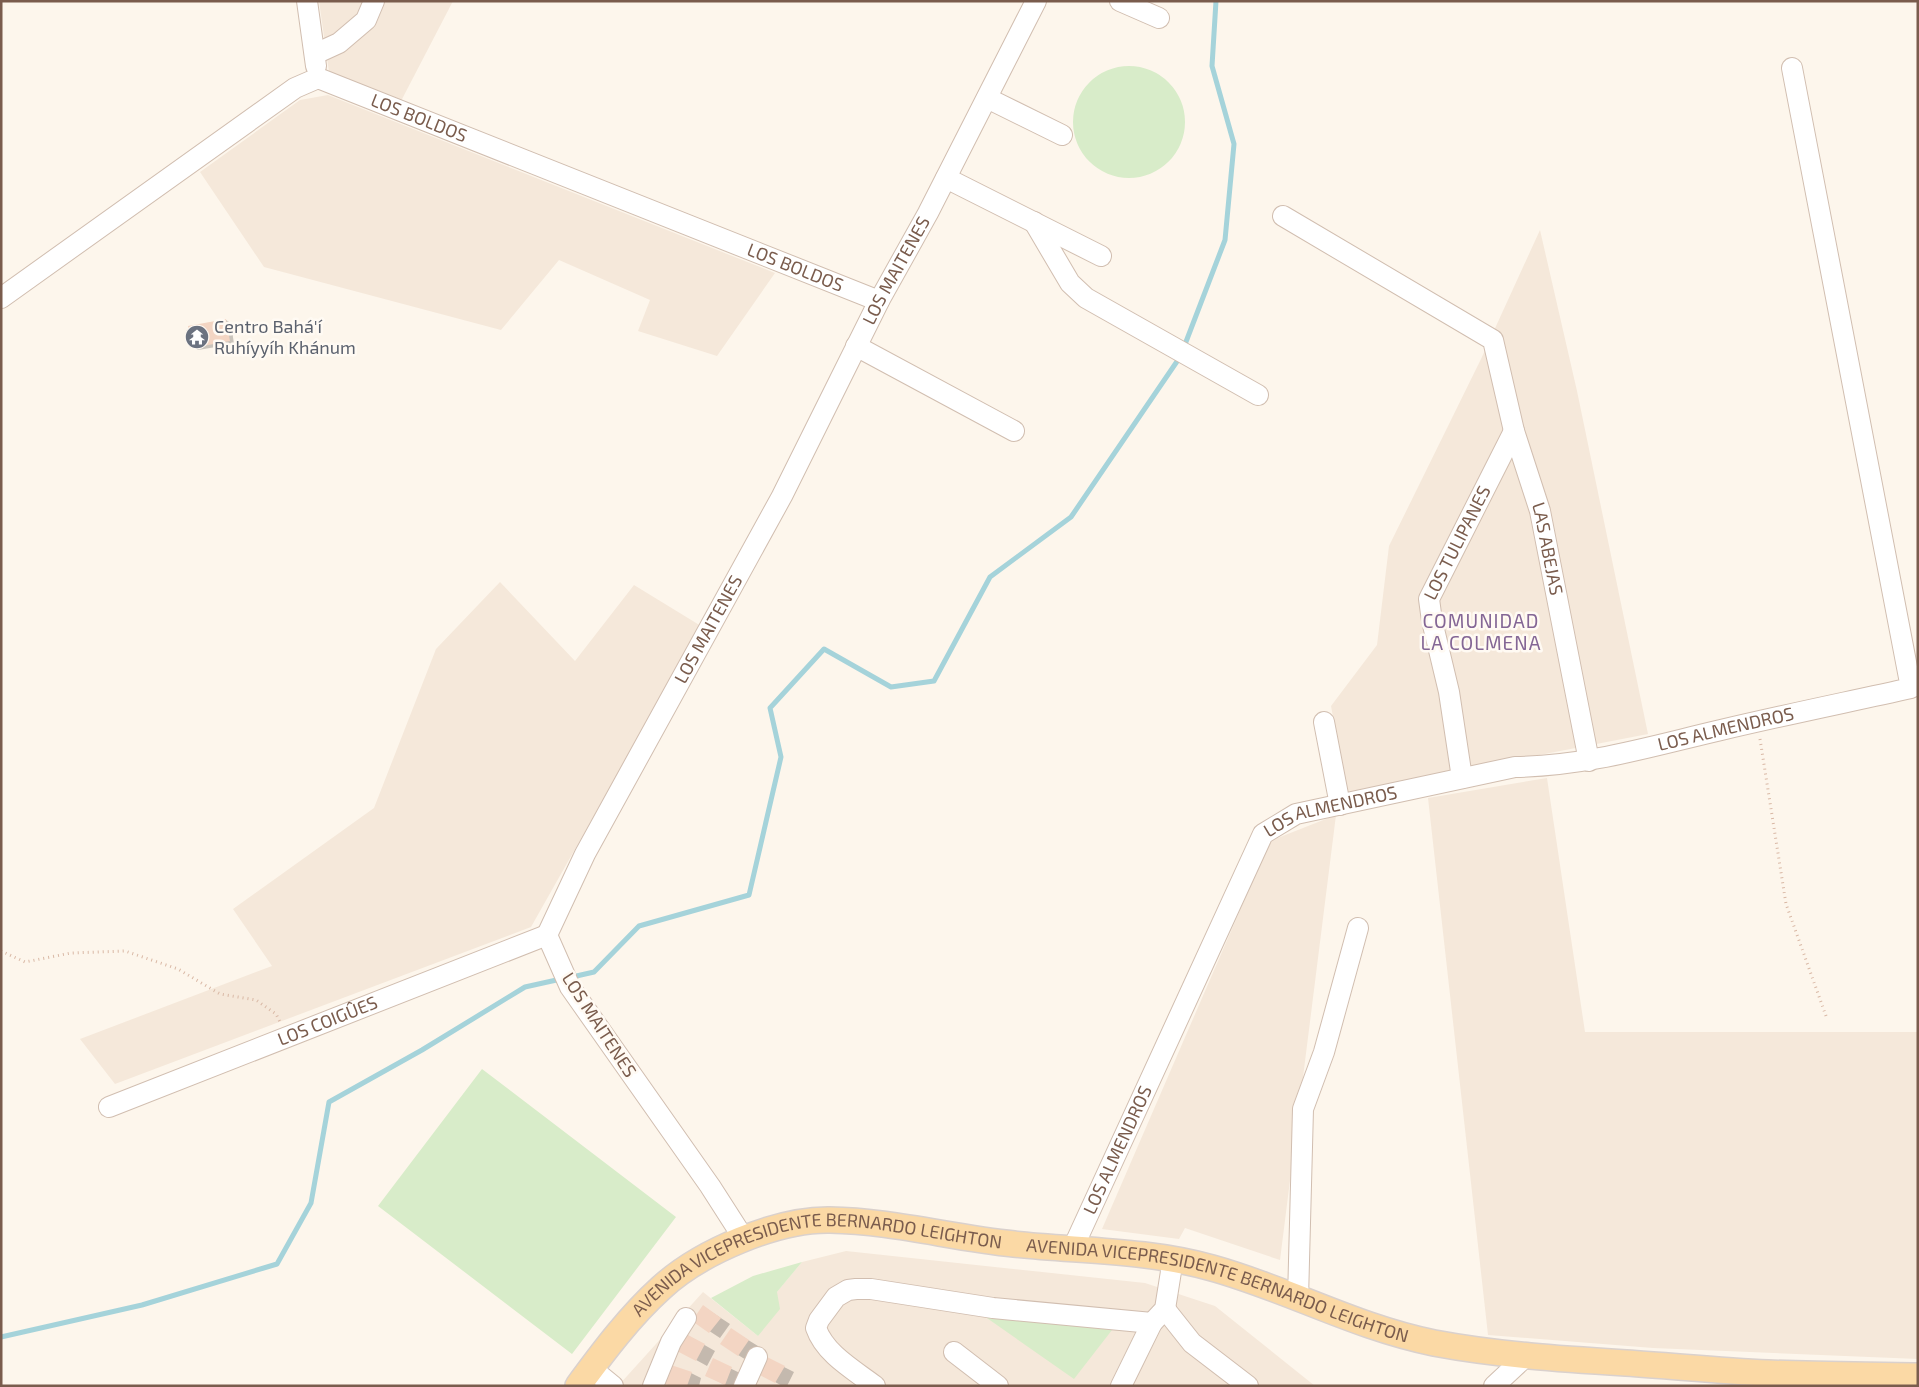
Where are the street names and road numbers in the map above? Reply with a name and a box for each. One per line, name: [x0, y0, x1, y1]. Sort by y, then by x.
street label: LOS BOLDOS: [368, 88, 471, 146]
street label: LOS MAITENES: [857, 212, 934, 328]
street label: LOS BOLDOS: [744, 238, 847, 296]
street label: LOS TULIPANES: [1418, 482, 1495, 603]
street label: LAS ABEJAS: [1528, 499, 1568, 597]
street label: LOS MAITENES: [669, 571, 746, 687]
street label: LOS ALMENDROS: [1655, 702, 1796, 755]
street label: LOS ALMENDROS: [1259, 781, 1399, 841]
street label: LOS MAITENES: [558, 968, 642, 1081]
street label: LOS COIGÛES: [274, 991, 380, 1050]
street label: LOS ALMENDROS: [1078, 1082, 1156, 1217]
street label: AVENIDA VICEPRESIDENTE BERNARDO LEIGHTON: [627, 1208, 1003, 1320]
street label: AVENIDA VICEPRESIDENTE BERNARDO LEIGHTON: [1025, 1233, 1411, 1347]

